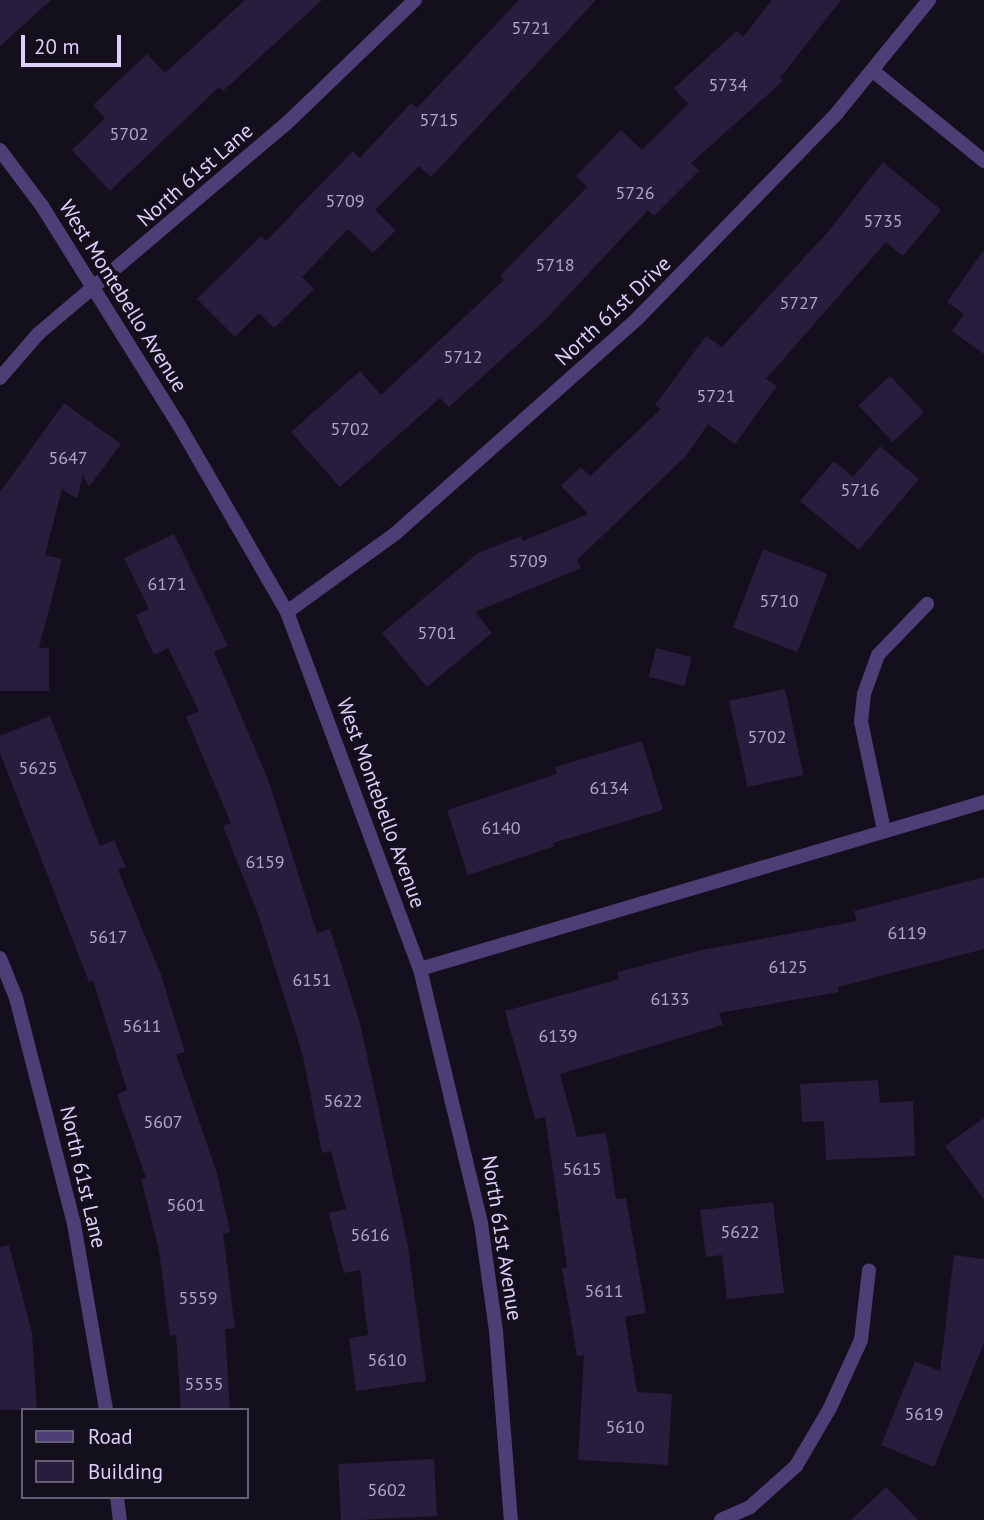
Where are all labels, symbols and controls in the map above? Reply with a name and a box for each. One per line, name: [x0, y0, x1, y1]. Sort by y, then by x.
house number: 5721: [511, 17, 551, 39]
scale bar: [24, 21, 124, 65]
text: 20 m: [34, 33, 80, 60]
house number: 5734: [708, 74, 748, 96]
house number: 5715: [419, 109, 459, 131]
street label: North 61st Lane: [132, 118, 258, 232]
house number: 5702: [109, 123, 149, 145]
house number: 5726: [615, 182, 655, 204]
house number: 5709: [325, 190, 365, 212]
street label: West Montebello Avenue: [53, 195, 193, 397]
house number: 5735: [863, 210, 903, 232]
street label: North 61st Drive: [550, 251, 676, 371]
house number: 5718: [535, 254, 575, 276]
house number: 5727: [779, 292, 819, 314]
house number: 5712: [443, 346, 483, 368]
house number: 5721: [696, 385, 736, 407]
house number: 5702: [330, 418, 370, 440]
house number: 5647: [48, 447, 88, 469]
house number: 5716: [840, 479, 880, 501]
house number: 5709: [508, 550, 548, 572]
house number: 6171: [147, 573, 187, 595]
house number: 5710: [759, 590, 799, 612]
house number: 5701: [417, 622, 457, 644]
street label: West Montebello Avenue: [331, 694, 431, 912]
house number: 5702: [747, 726, 787, 748]
house number: 5625: [18, 757, 58, 779]
house number: 6134: [589, 777, 629, 799]
house number: 6140: [481, 817, 521, 839]
house number: 6159: [245, 851, 285, 873]
house number: 6119: [887, 922, 927, 944]
house number: 5617: [88, 926, 128, 948]
house number: 6125: [768, 956, 808, 978]
house number: 6151: [292, 969, 332, 991]
house number: 6133: [650, 988, 690, 1010]
house number: 5611: [122, 1015, 162, 1037]
house number: 6139: [538, 1025, 578, 1047]
house number: 5622: [323, 1090, 363, 1112]
street label: North 61st Lane: [54, 1104, 112, 1250]
house number: 5607: [143, 1111, 183, 1133]
street label: North 61st Avenue: [476, 1153, 528, 1323]
house number: 5615: [562, 1158, 602, 1180]
house number: 5601: [166, 1194, 206, 1216]
house number: 5622: [720, 1221, 760, 1243]
house number: 5616: [350, 1224, 390, 1246]
house number: 5611: [584, 1280, 624, 1302]
house number: 5559: [178, 1287, 218, 1309]
house number: 5610: [367, 1349, 407, 1371]
house number: 5555: [184, 1373, 224, 1395]
house number: 5619: [904, 1403, 944, 1425]
legend: [21, 1408, 248, 1499]
house number: 5610: [605, 1416, 645, 1438]
text: Road: [88, 1423, 132, 1450]
text: Building: [88, 1458, 163, 1485]
house number: 5602: [367, 1479, 407, 1501]

